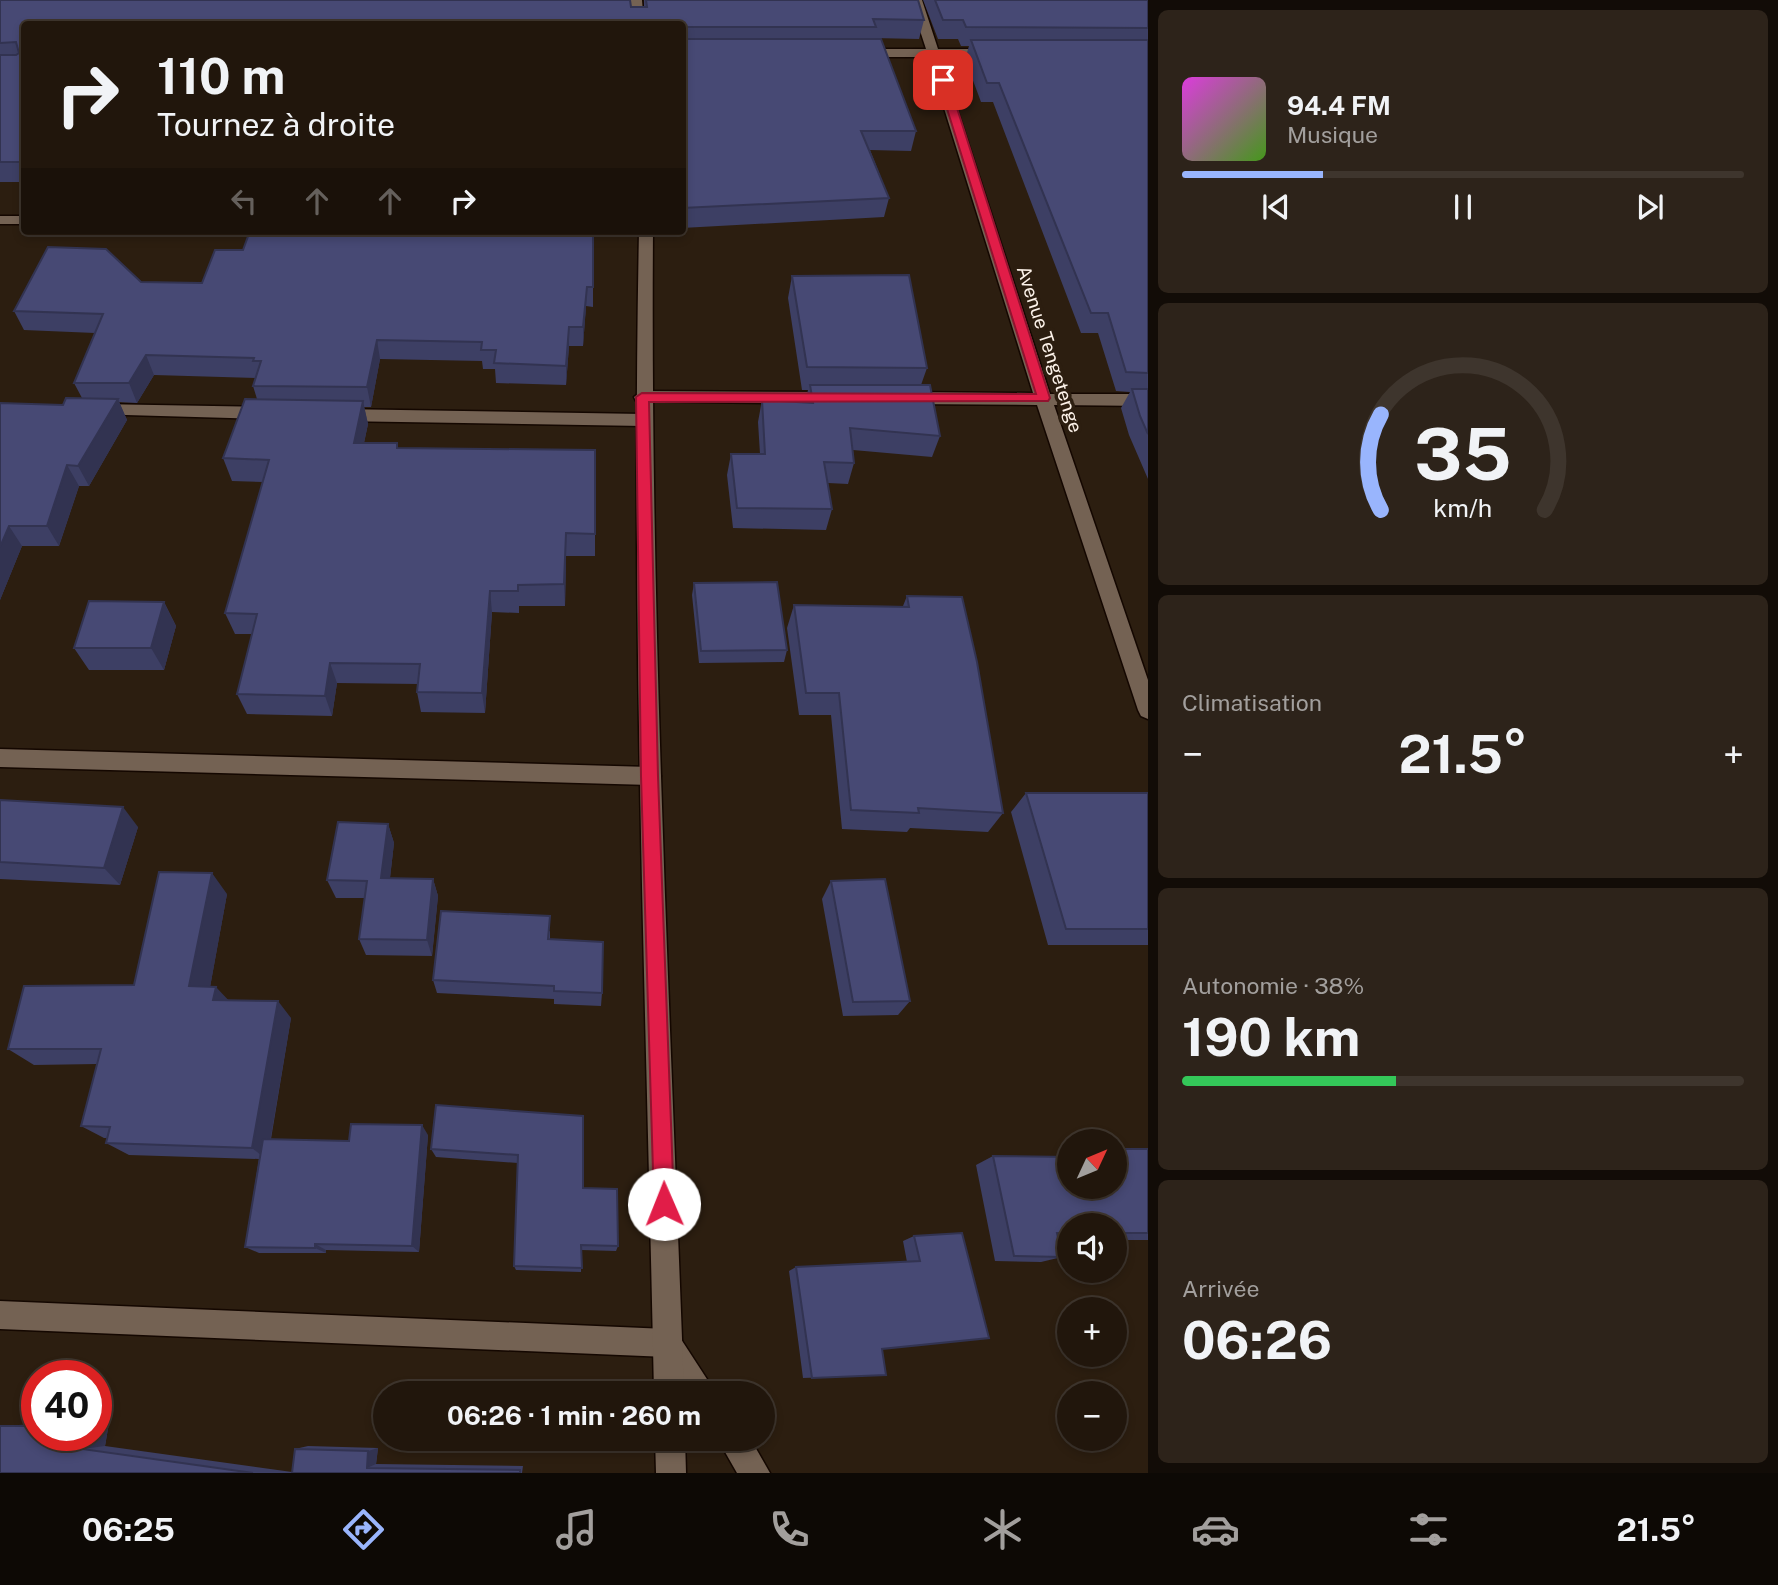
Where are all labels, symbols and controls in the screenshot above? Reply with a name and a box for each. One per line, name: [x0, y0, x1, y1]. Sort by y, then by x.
text: 110 m: [157, 47, 285, 105]
icon: right: [42, 49, 133, 140]
pin: [913, 50, 973, 110]
icon: arrive: [924, 61, 962, 99]
text: 94.4 FM: [1287, 90, 1391, 121]
text: Tournez à droite: [157, 106, 395, 143]
text: Musique: [1287, 121, 1378, 148]
icon: left: [225, 182, 263, 220]
icon: ahead: [298, 182, 336, 220]
icon: ahead: [371, 182, 409, 220]
icon: right: [444, 182, 482, 220]
icon: previous: [1257, 188, 1295, 226]
icon: pause: [1444, 188, 1482, 226]
icon: next: [1631, 188, 1669, 226]
street label: Avenue Tengetenge: [1013, 263, 1087, 435]
text: 35: [1414, 411, 1512, 496]
text: km/h: [1434, 493, 1492, 523]
text: Climatisation: [1182, 689, 1322, 716]
text: 21.5°: [1398, 724, 1528, 785]
text: −: [1182, 732, 1203, 777]
text: +: [1723, 732, 1744, 777]
text: Autonomie · 38%: [1182, 972, 1364, 999]
text: 190 km: [1182, 1007, 1360, 1068]
north arrow: [1057, 1129, 1127, 1199]
map controls: [1057, 1129, 1127, 1451]
position arrow: [627, 1167, 701, 1241]
button: sound: [1057, 1213, 1127, 1283]
text: Arrivée: [1182, 1275, 1259, 1302]
button: +: [1057, 1297, 1127, 1367]
text: 06:26: [1182, 1310, 1332, 1371]
speed limit sign: 40: [21, 1360, 112, 1451]
button: −: [1057, 1381, 1127, 1451]
text: 06:26 · 1 min · 260 m: [447, 1400, 701, 1431]
icon: directions: [339, 1505, 388, 1554]
icon: music: [552, 1505, 601, 1554]
icon: phone: [765, 1505, 814, 1554]
icon: climate: [978, 1505, 1027, 1554]
icon: car: [1191, 1505, 1240, 1554]
icon: filters: [1404, 1505, 1453, 1554]
text: 06:25: [82, 1511, 175, 1548]
text: 21.5°: [1617, 1511, 1696, 1548]

